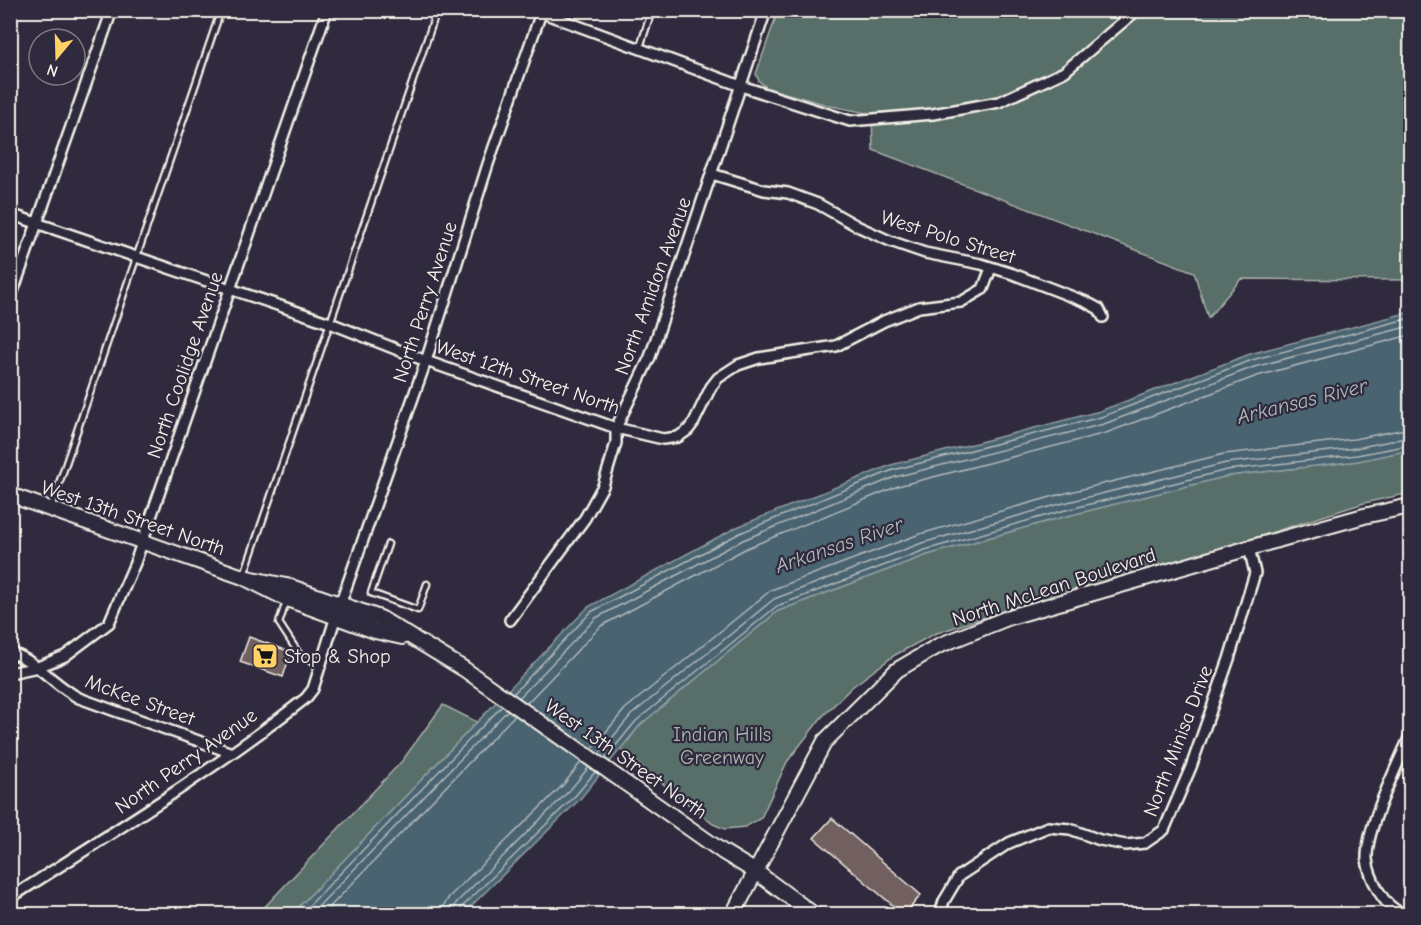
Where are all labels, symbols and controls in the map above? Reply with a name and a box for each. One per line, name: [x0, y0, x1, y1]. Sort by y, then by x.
north arrow: [27, 27, 87, 87]
text: N: [45, 60, 60, 80]
street label: North Amidon Avenue: [610, 194, 696, 378]
street label: West Polo Street: [878, 206, 1019, 269]
street label: North Perry Avenue: [388, 219, 462, 385]
street label: North Coolidge Avenue: [142, 269, 228, 461]
street label: West 12th Street North: [433, 335, 623, 419]
water label: Arkansas River: [1233, 373, 1371, 429]
street label: West 13th Street North: [38, 476, 228, 560]
water label: Arkansas River: [771, 511, 908, 578]
street label: North McLean Boulevard: [949, 543, 1159, 631]
supermarket icon: Stop & Shop: [250, 641, 280, 671]
place label: Stop & Shop: [284, 645, 391, 668]
street label: North Minisa Drive: [1139, 662, 1217, 820]
street label: McKee Street: [82, 670, 199, 731]
street label: West 13th Street North: [540, 694, 712, 824]
street label: North Perry Avenue: [111, 704, 261, 818]
park label: Indian Hills Greenway: [673, 723, 771, 769]

